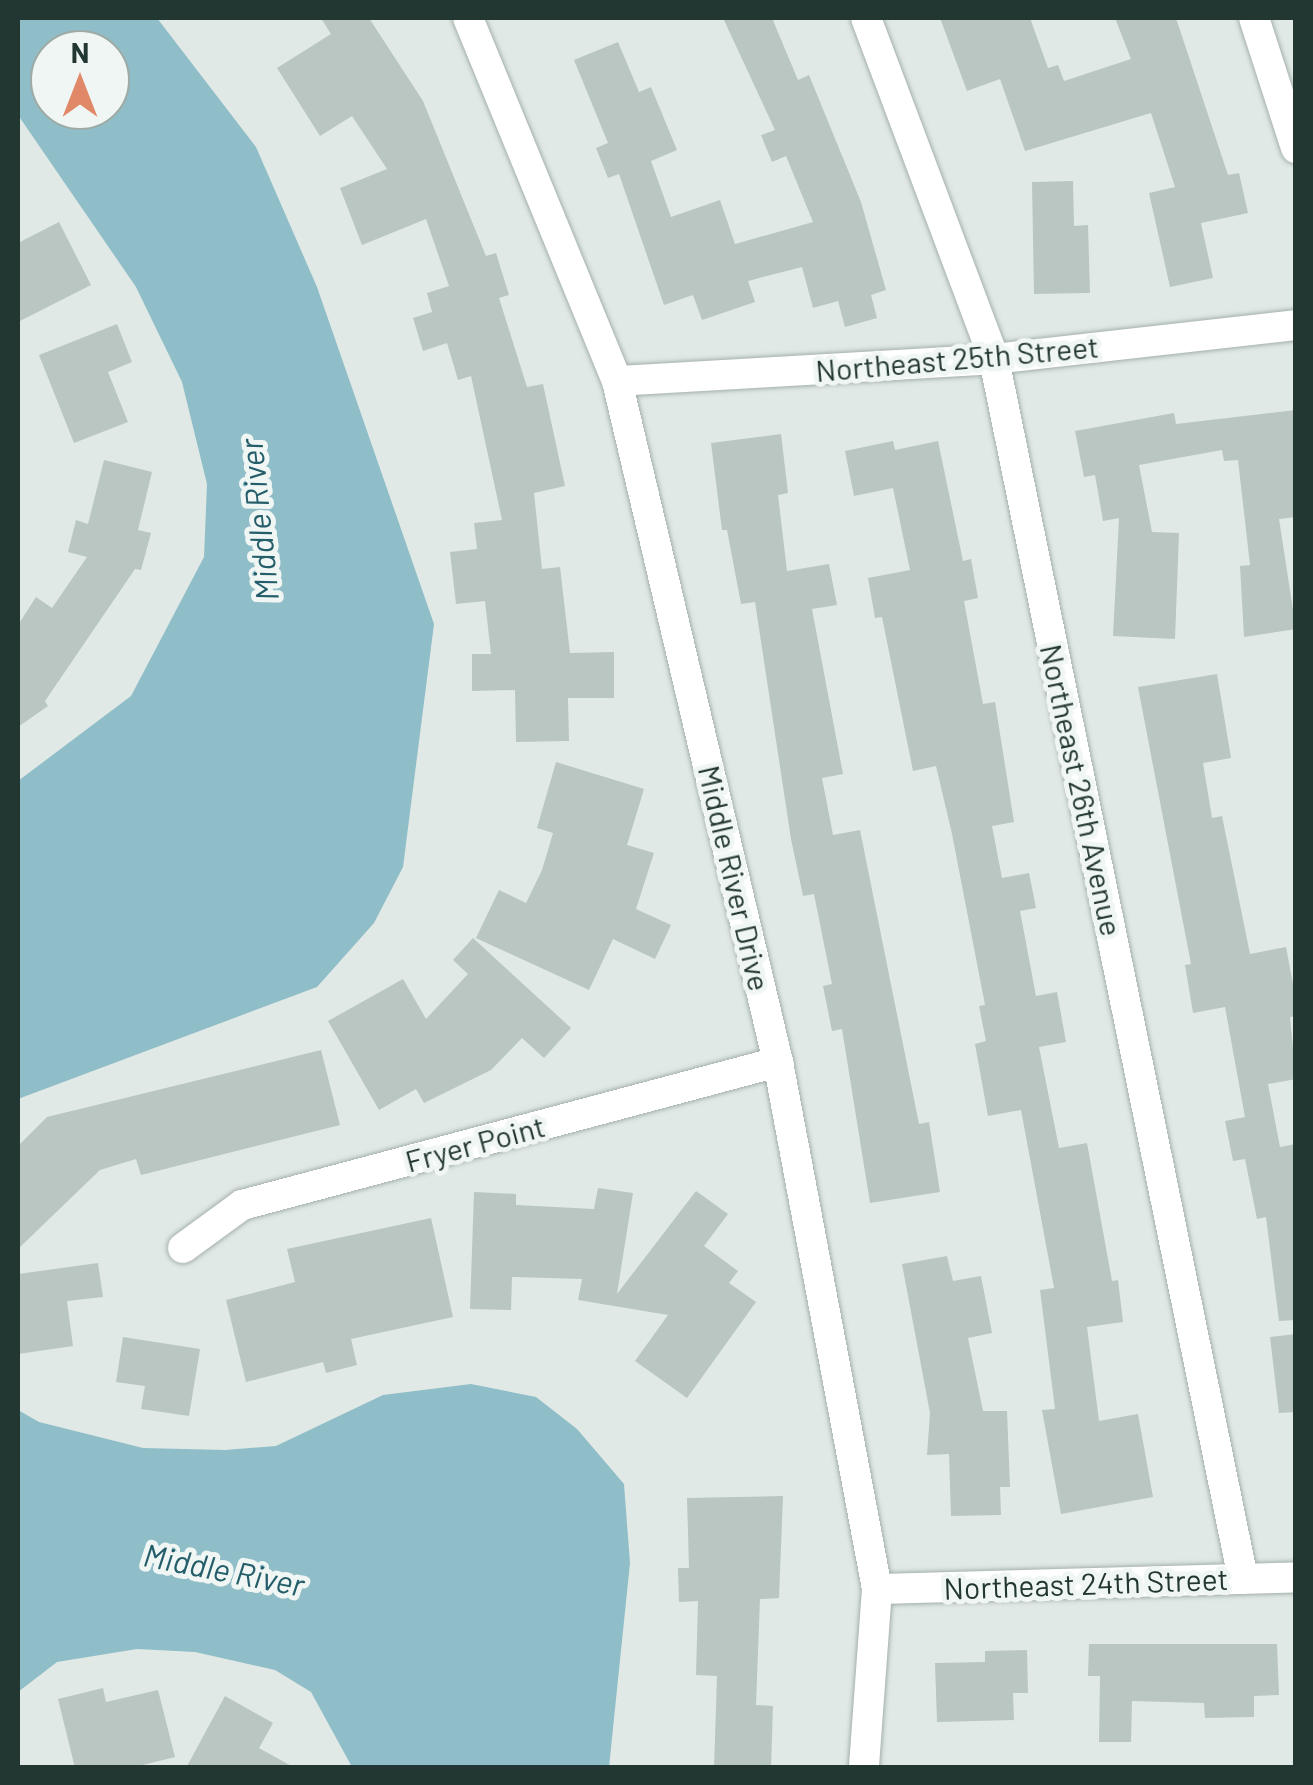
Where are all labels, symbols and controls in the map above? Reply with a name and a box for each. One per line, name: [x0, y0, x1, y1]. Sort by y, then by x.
north arrow: [30, 30, 130, 130]
text: N: [71, 35, 89, 69]
street label: Northeast 25th Street: [814, 328, 1100, 388]
water label: Middle River: [230, 437, 286, 603]
street label: Northeast 26th Avenue: [1033, 641, 1131, 939]
street label: Middle River Drive: [692, 762, 778, 994]
street label: Fryer Point: [401, 1107, 549, 1179]
water label: Middle River: [140, 1535, 308, 1603]
street label: Northeast 24th Street: [943, 1560, 1229, 1606]

